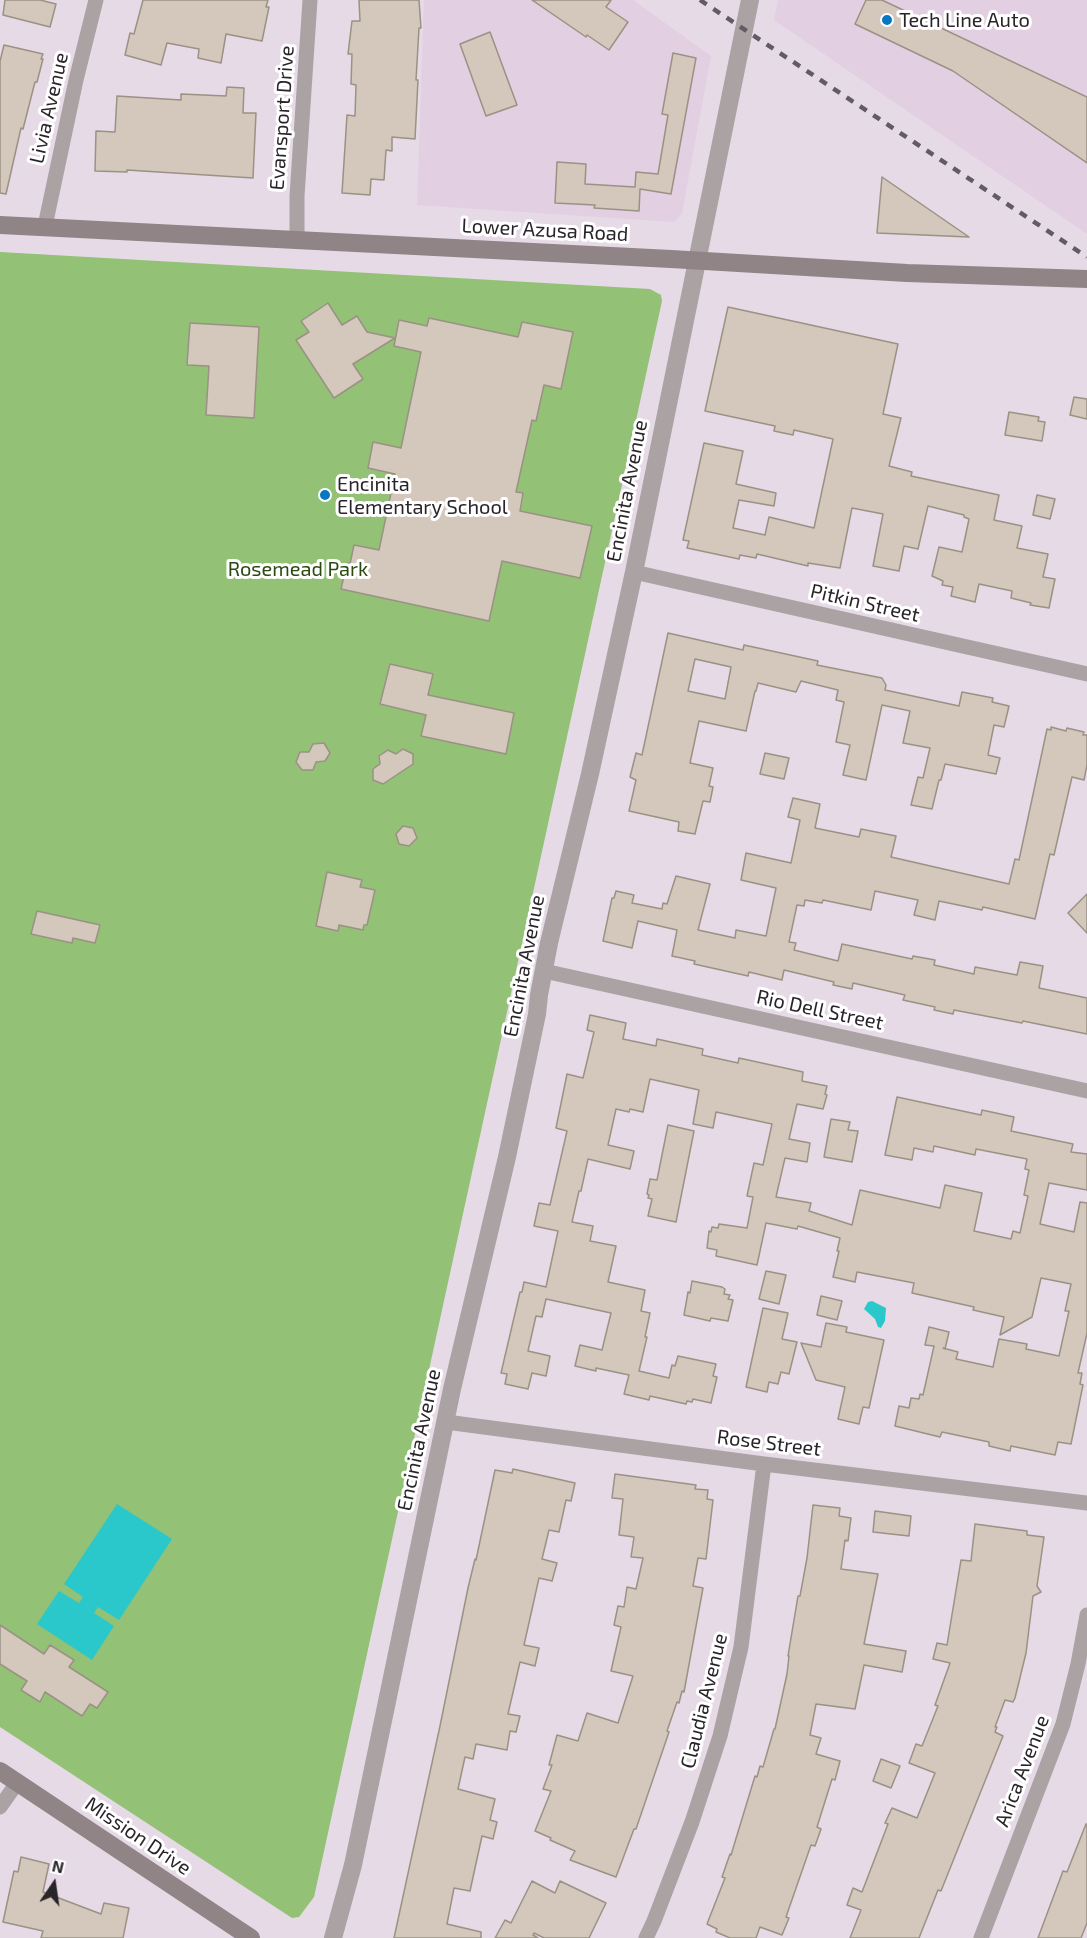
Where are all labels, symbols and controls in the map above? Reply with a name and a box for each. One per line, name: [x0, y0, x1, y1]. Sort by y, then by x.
place label: Tech Line Auto: [899, 8, 1030, 32]
marker: Tech Line Auto: [880, 13, 894, 27]
street label: Evansport Drive: [265, 45, 299, 191]
street label: Livia Avenue: [25, 50, 73, 166]
street label: Lower Azusa Road: [461, 214, 629, 246]
street label: Encinita Avenue: [601, 418, 653, 564]
place label: Encinita Elementary School: [337, 472, 508, 519]
marker: Encinita Elementary School: [318, 488, 332, 502]
park label: Rosemead Park: [228, 557, 368, 581]
street label: Pitkin Street: [808, 579, 922, 627]
street label: Encinita Avenue: [498, 893, 550, 1039]
street label: Rio Dell Street: [754, 985, 886, 1035]
street label: Encinita Avenue: [392, 1367, 446, 1513]
street label: Rose Street: [716, 1425, 822, 1461]
street label: Claudia Avenue: [676, 1631, 732, 1771]
street label: Arica Avenue: [990, 1712, 1054, 1830]
street label: Mission Drive: [80, 1792, 196, 1880]
north arrow: [24, 1854, 84, 1914]
text: N: [50, 1855, 66, 1877]

